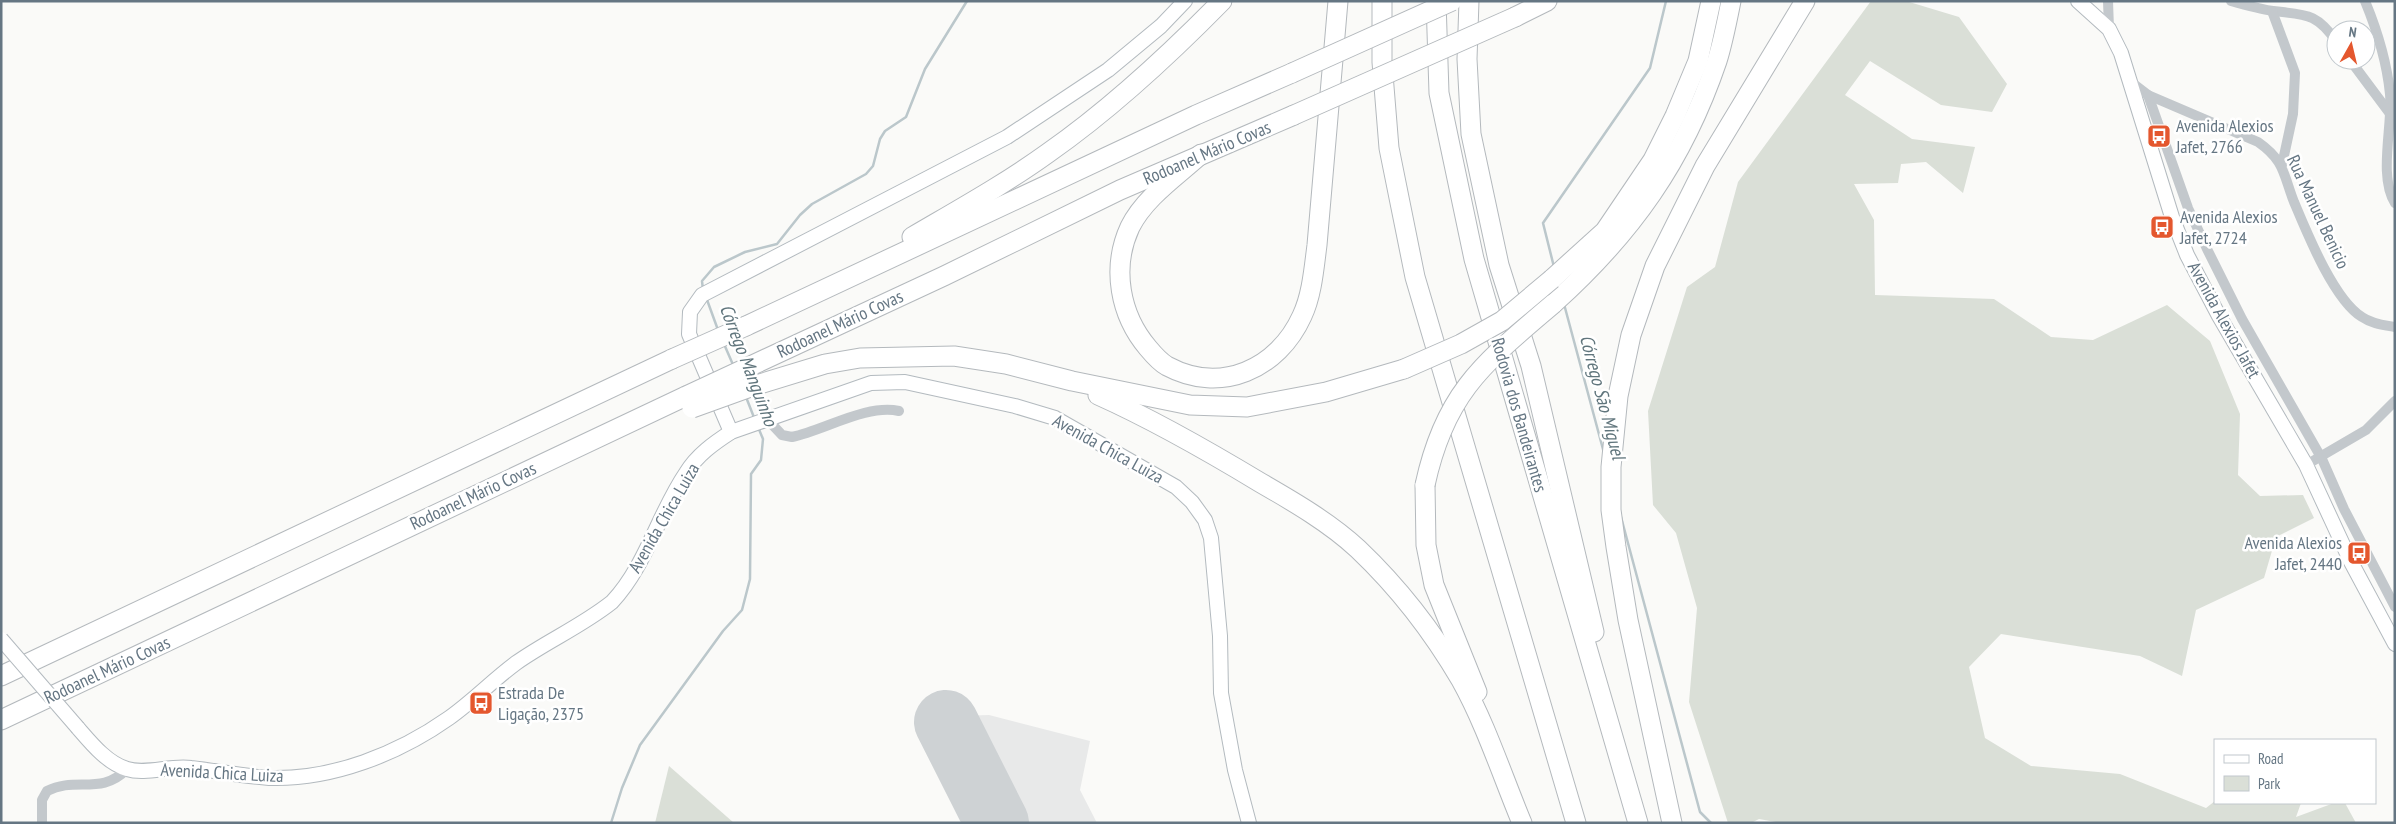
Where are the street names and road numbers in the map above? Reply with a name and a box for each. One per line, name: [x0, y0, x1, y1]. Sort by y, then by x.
street label: Rodoanel Mário Covas: [1139, 115, 1274, 190]
street label: Rua Manuel Benicio: [2282, 151, 2355, 273]
street label: Avenida Alexios Jafet: [2183, 257, 2266, 382]
street label: Rodoanel Mário Covas: [773, 284, 907, 363]
street label: Rodovia dos Bandeirantes: [1486, 335, 1553, 495]
street label: Avenida Chica Luiza: [1049, 409, 1168, 488]
street label: Rodoanel Mário Covas: [406, 456, 540, 535]
street label: Avenida Chica Luiza: [623, 459, 704, 577]
street label: Rodoanel Mário Covas: [40, 630, 174, 709]
street label: Avenida Chica Luiza: [160, 758, 284, 787]

